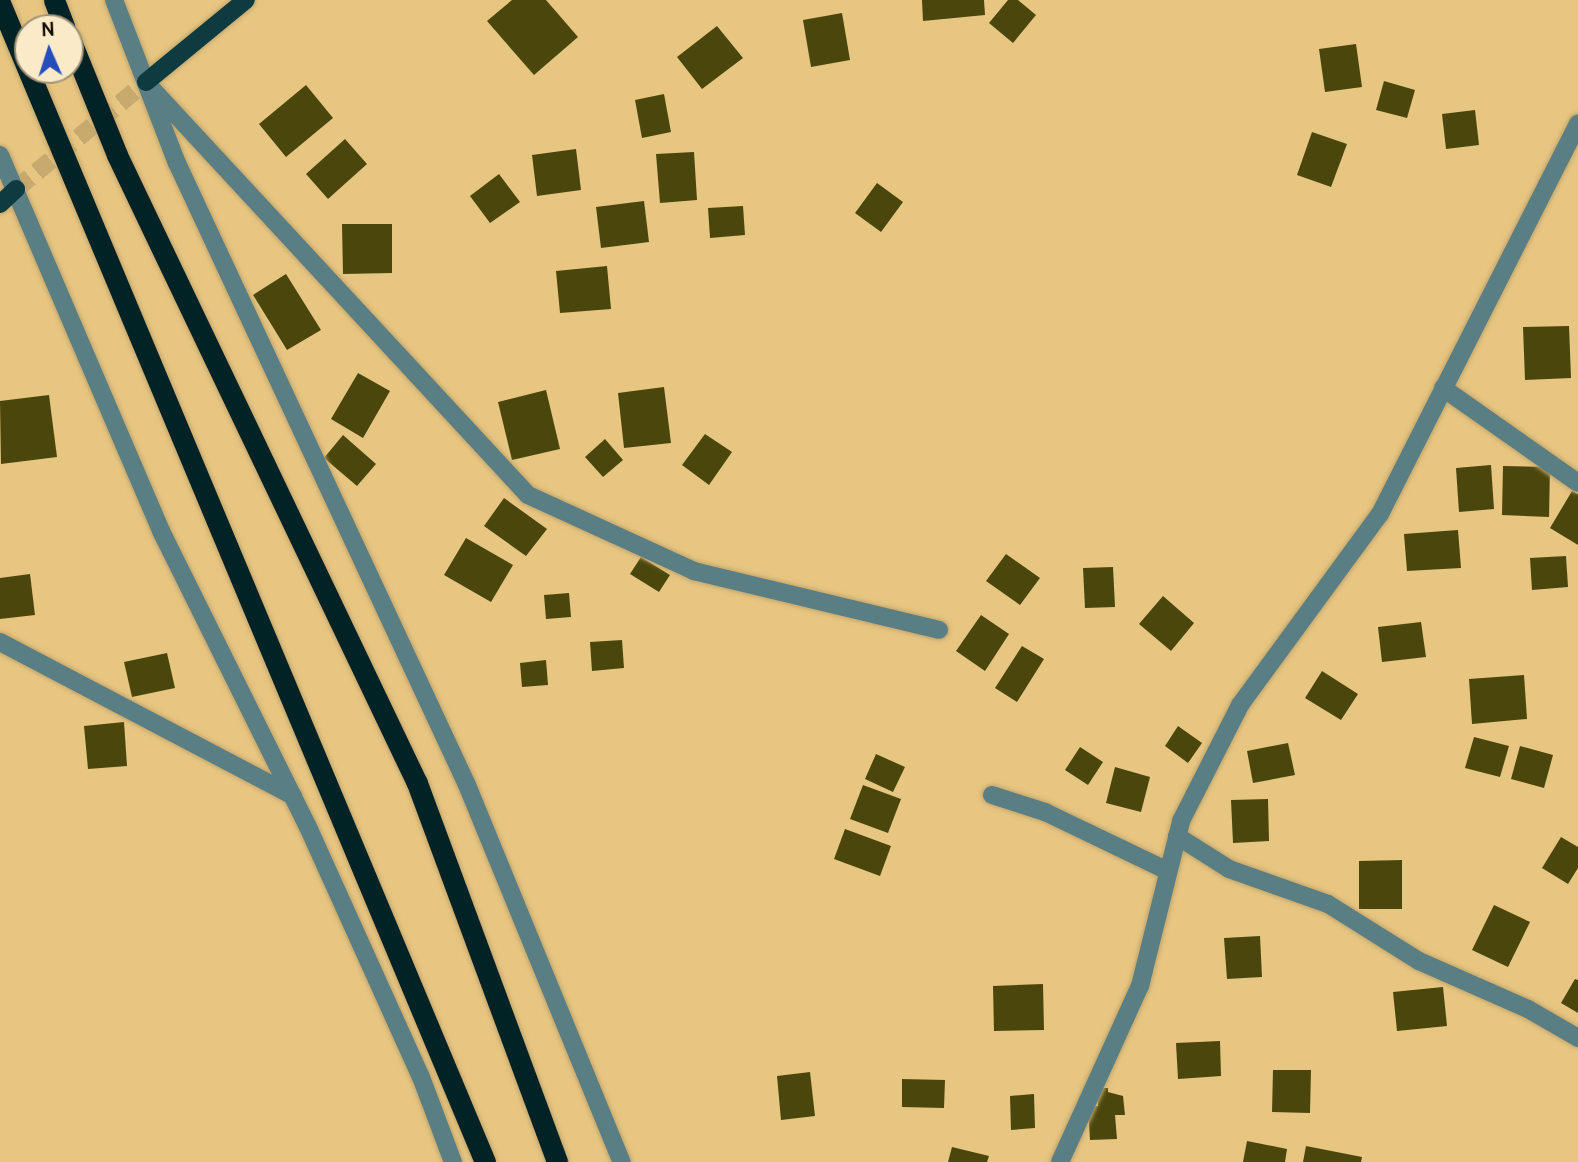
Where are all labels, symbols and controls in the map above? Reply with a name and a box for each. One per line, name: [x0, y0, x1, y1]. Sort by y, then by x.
north arrow: [14, 14, 84, 84]
text: N: [41, 18, 55, 41]

